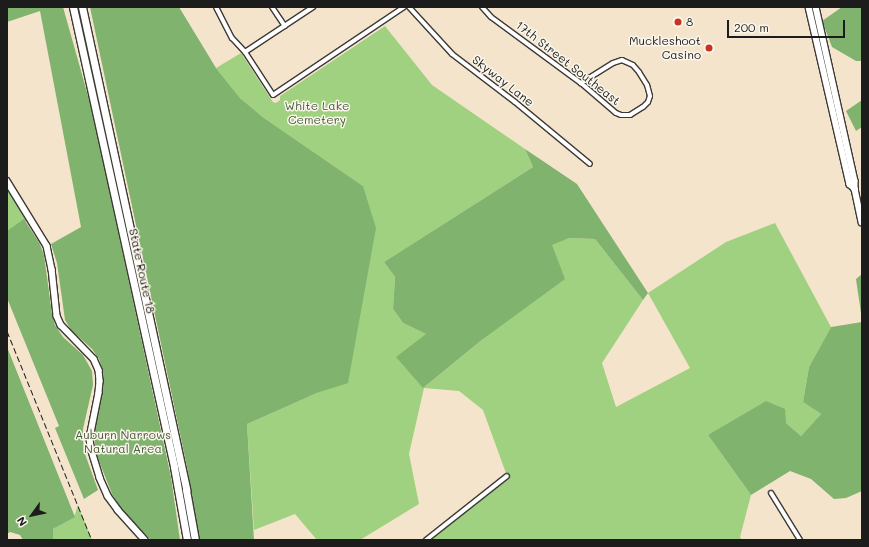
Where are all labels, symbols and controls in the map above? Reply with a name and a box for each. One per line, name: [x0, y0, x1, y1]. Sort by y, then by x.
scale bar: [729, 12, 847, 38]
place label: 8: [686, 15, 693, 29]
marker: 8: [673, 17, 683, 27]
street label: 17th Street Southeast: [513, 18, 623, 108]
text: 200 m: [734, 19, 769, 35]
place label: Muckleshoot Casino: [629, 34, 701, 62]
marker: Muckleshoot Casino: [704, 43, 714, 53]
street label: Skyway Lane: [469, 53, 537, 109]
park label: White Lake Cemetery: [284, 99, 350, 127]
street label: State Route 18: [126, 227, 158, 315]
park label: Auburn Narrows Natural Area: [75, 428, 171, 456]
north arrow: [12, 495, 52, 535]
text: N: [13, 514, 30, 529]

